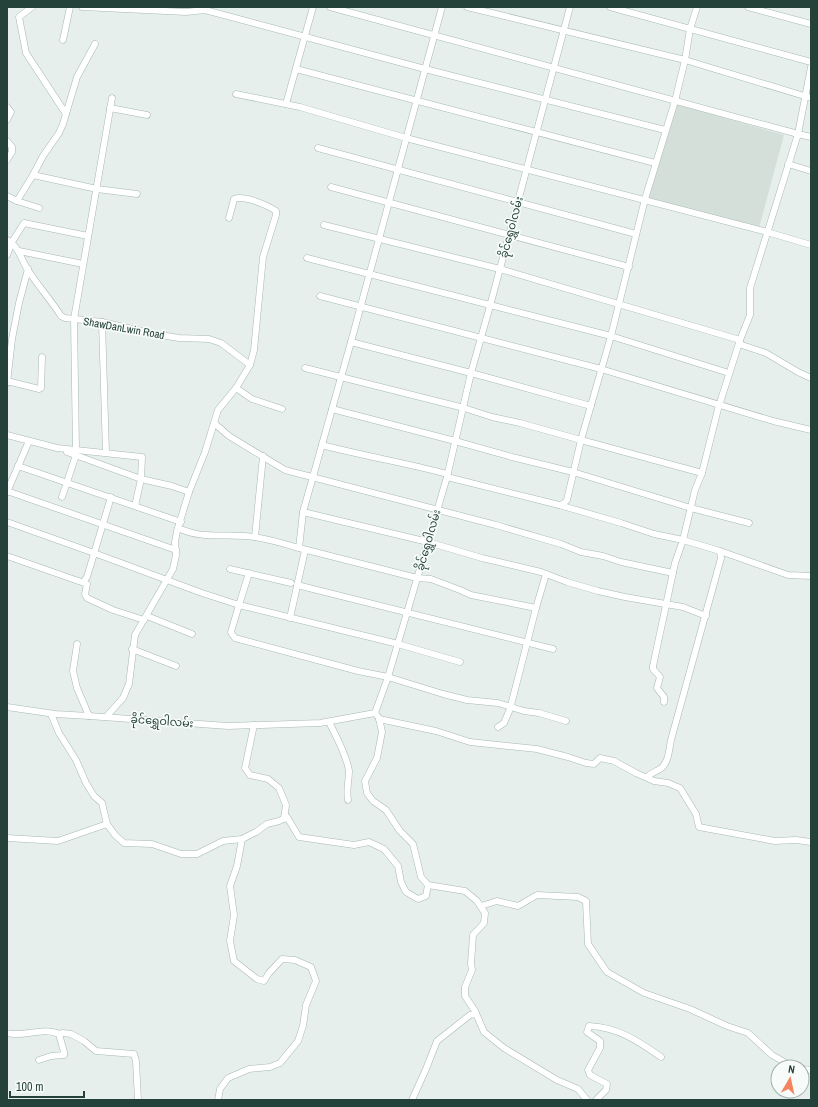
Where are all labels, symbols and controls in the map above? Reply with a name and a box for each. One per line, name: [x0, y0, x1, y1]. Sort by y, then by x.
street label: ခိုင်ရွှေဝါလမ်း: [496, 195, 528, 260]
street label: ShawDanLwin Road: [82, 314, 166, 342]
street label: ခိုင်ရွှေဝါလမ်း: [413, 508, 445, 573]
street label: ခိုင်ရွှေဝါလမ်း: [130, 712, 194, 732]
north arrow: [770, 1059, 810, 1099]
text: N: [787, 1062, 796, 1077]
scale bar: [10, 1073, 84, 1099]
text: 100 m: [16, 1079, 43, 1095]

